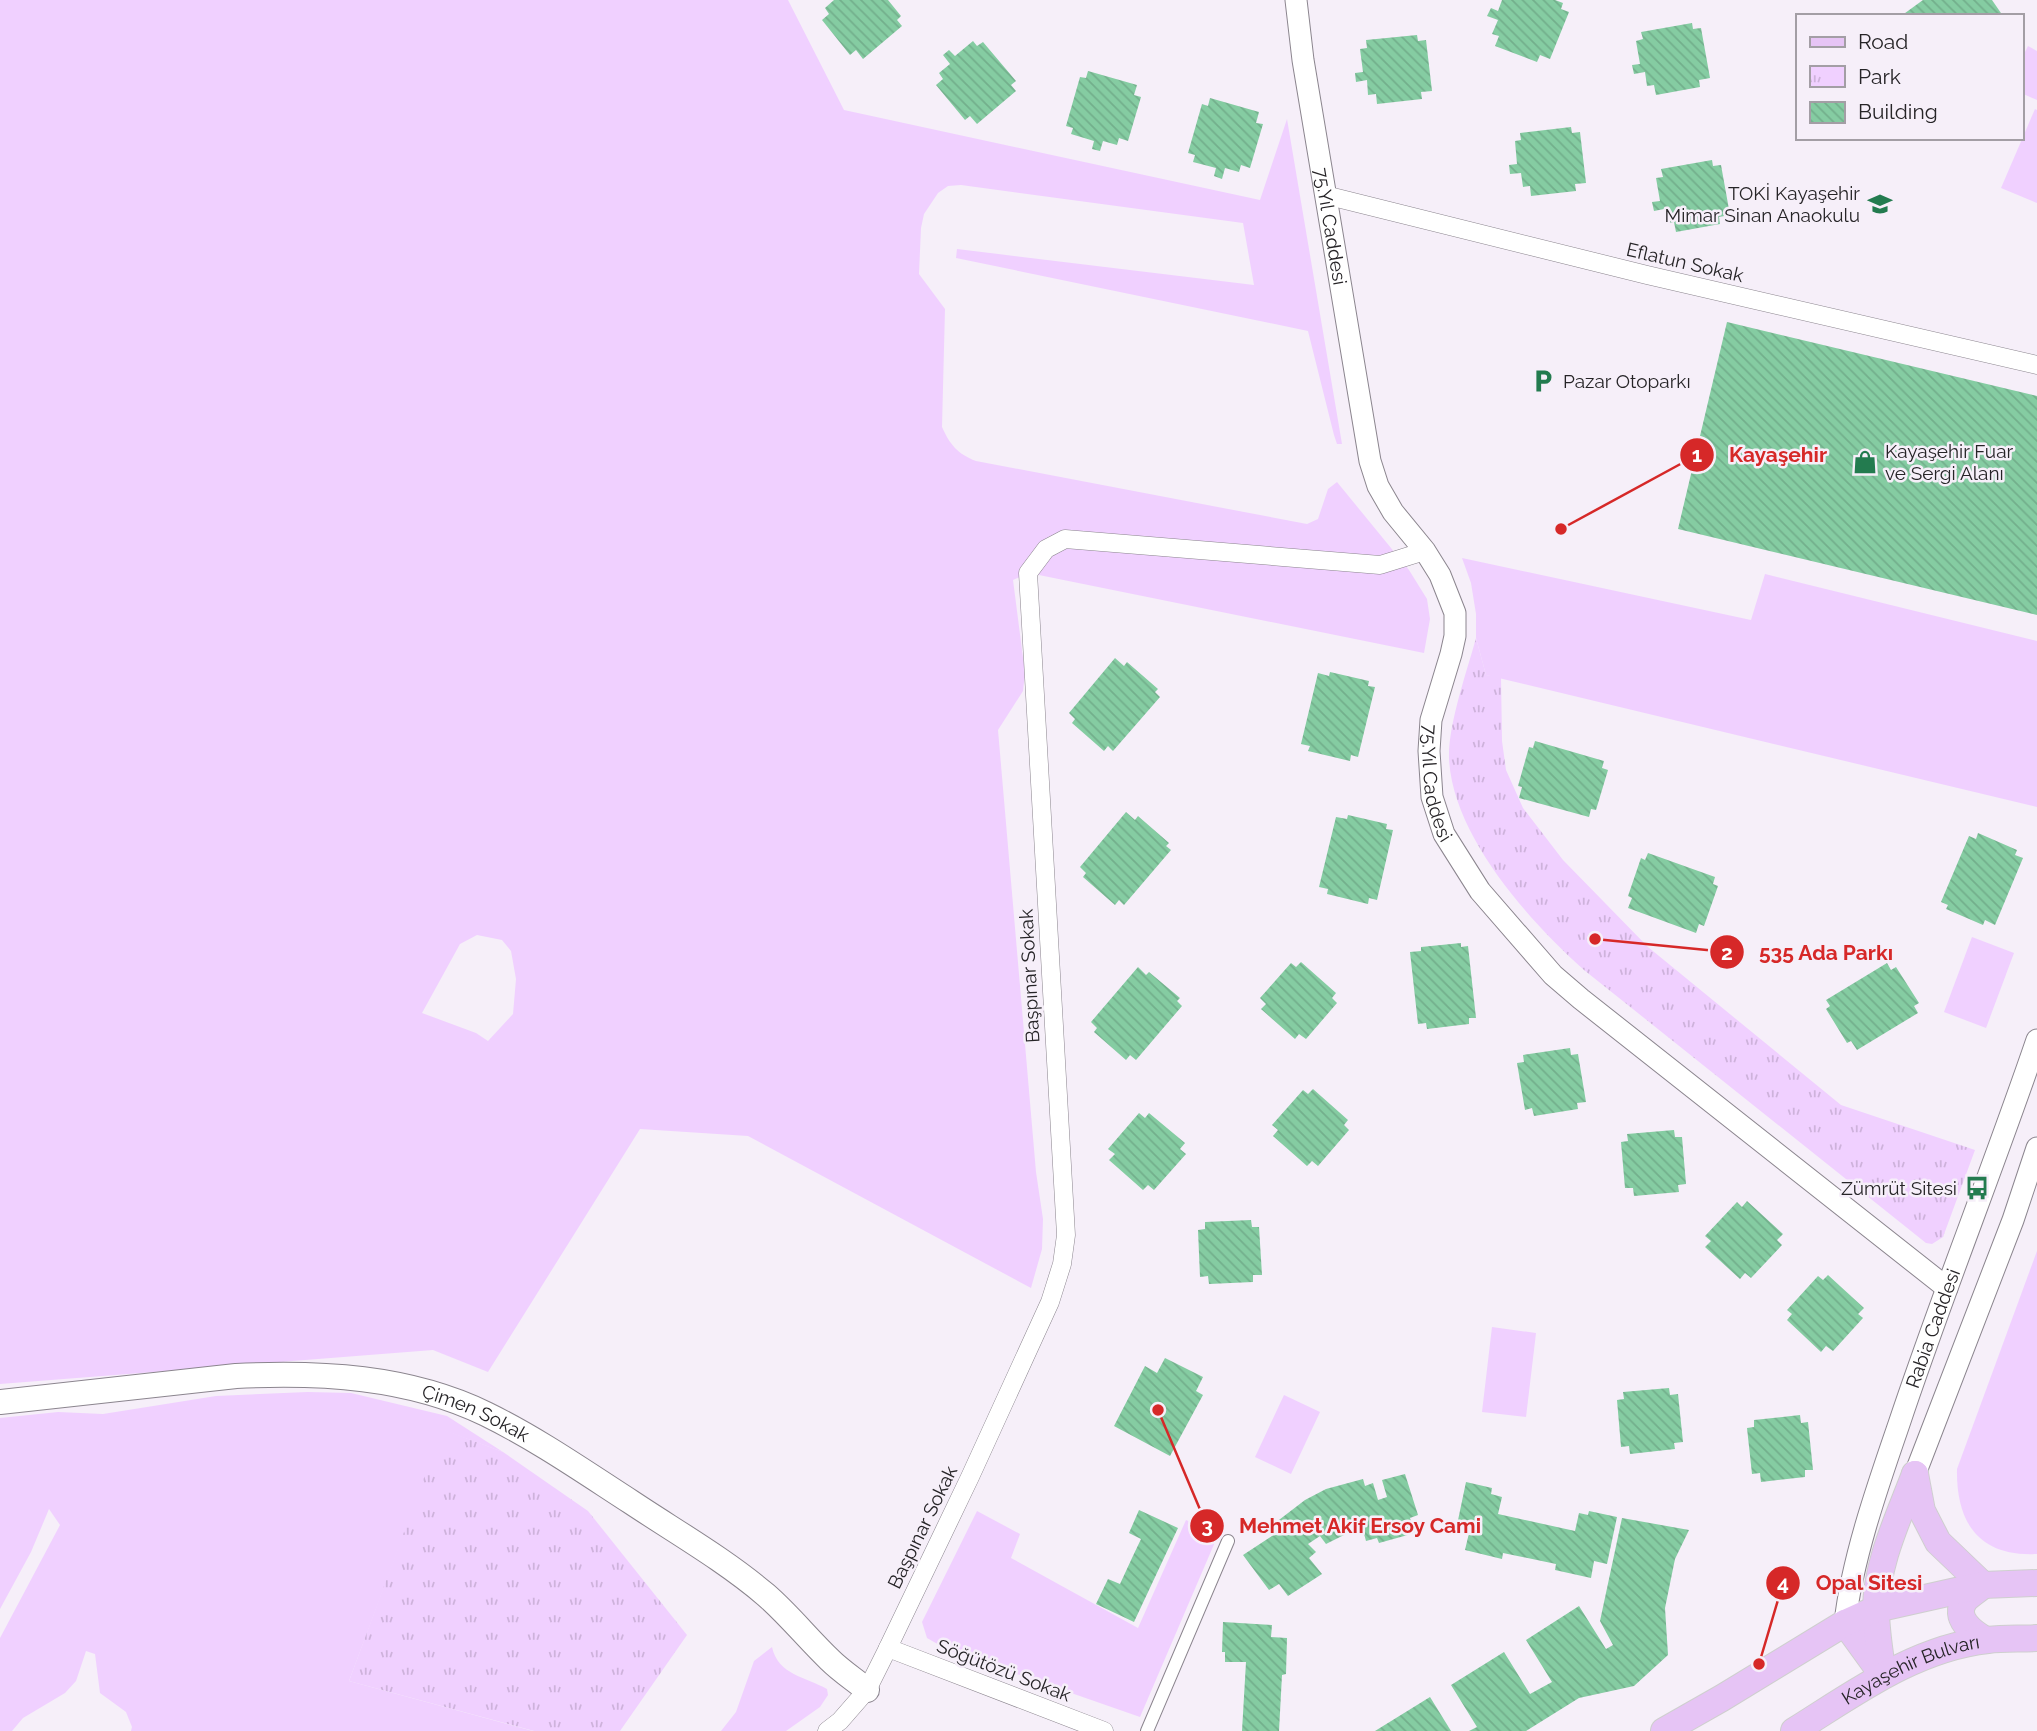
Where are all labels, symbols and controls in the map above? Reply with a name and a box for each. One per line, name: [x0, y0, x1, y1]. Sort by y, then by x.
legend: [1796, 14, 2023, 140]
text: Road: [1858, 29, 1908, 54]
text: Park: [1858, 64, 1901, 89]
text: Building: [1858, 99, 1938, 124]
street label: 75.Yıl Caddesi: [1310, 166, 1351, 287]
place label: TOKİ Kayaşehir Mimar Sinan Anaokulu: [1664, 182, 1860, 226]
school or university icon: TOKİ Kayaşehir Mimar Sinan Anaokulu: [1866, 190, 1894, 218]
street label: Eflatun Sokak: [1624, 238, 1746, 286]
parking icon: Pazar Otoparkı: [1529, 367, 1557, 395]
place label: Pazar Otoparkı: [1563, 370, 1691, 392]
callout: Kayaşehir: [1680, 434, 1841, 476]
place label: Kayaşehir Fuar ve Sergi Alanı: [1885, 440, 2013, 484]
text: 1: [1692, 442, 1702, 467]
text: Kayaşehir: [1729, 442, 1827, 467]
shop icon: Kayaşehir Fuar ve Sergi Alanı: [1851, 448, 1879, 476]
street label: 75.Yıl Caddesi: [1418, 724, 1457, 846]
street label: Başpınar Sokak: [1015, 909, 1043, 1043]
callout: 535 Ada Parkı: [1710, 931, 1907, 973]
text: 2: [1721, 940, 1733, 965]
text: 535 Ada Parkı: [1759, 940, 1893, 965]
bus stop icon: Zümrüt Sitesi: [1963, 1174, 1991, 1202]
place label: Zümrüt Sitesi: [1841, 1177, 1957, 1199]
street label: Rabia Caddesi: [1901, 1266, 1964, 1391]
street label: Çimen Sokak: [420, 1380, 533, 1446]
street label: Başpınar Sokak: [883, 1462, 961, 1592]
callout: Mehmet Akif Ersoy Cami: [1190, 1505, 1496, 1547]
text: 3: [1201, 1513, 1213, 1538]
text: Mehmet Akif Ersoy Cami: [1239, 1513, 1481, 1538]
callout: Opal Sitesi: [1766, 1562, 1936, 1604]
text: 4: [1777, 1570, 1789, 1595]
text: Opal Sitesi: [1816, 1570, 1922, 1595]
street label: Kayaşehir Bulvarı: [1837, 1630, 1981, 1709]
street label: Söğütözü Sokak: [934, 1634, 1074, 1706]

